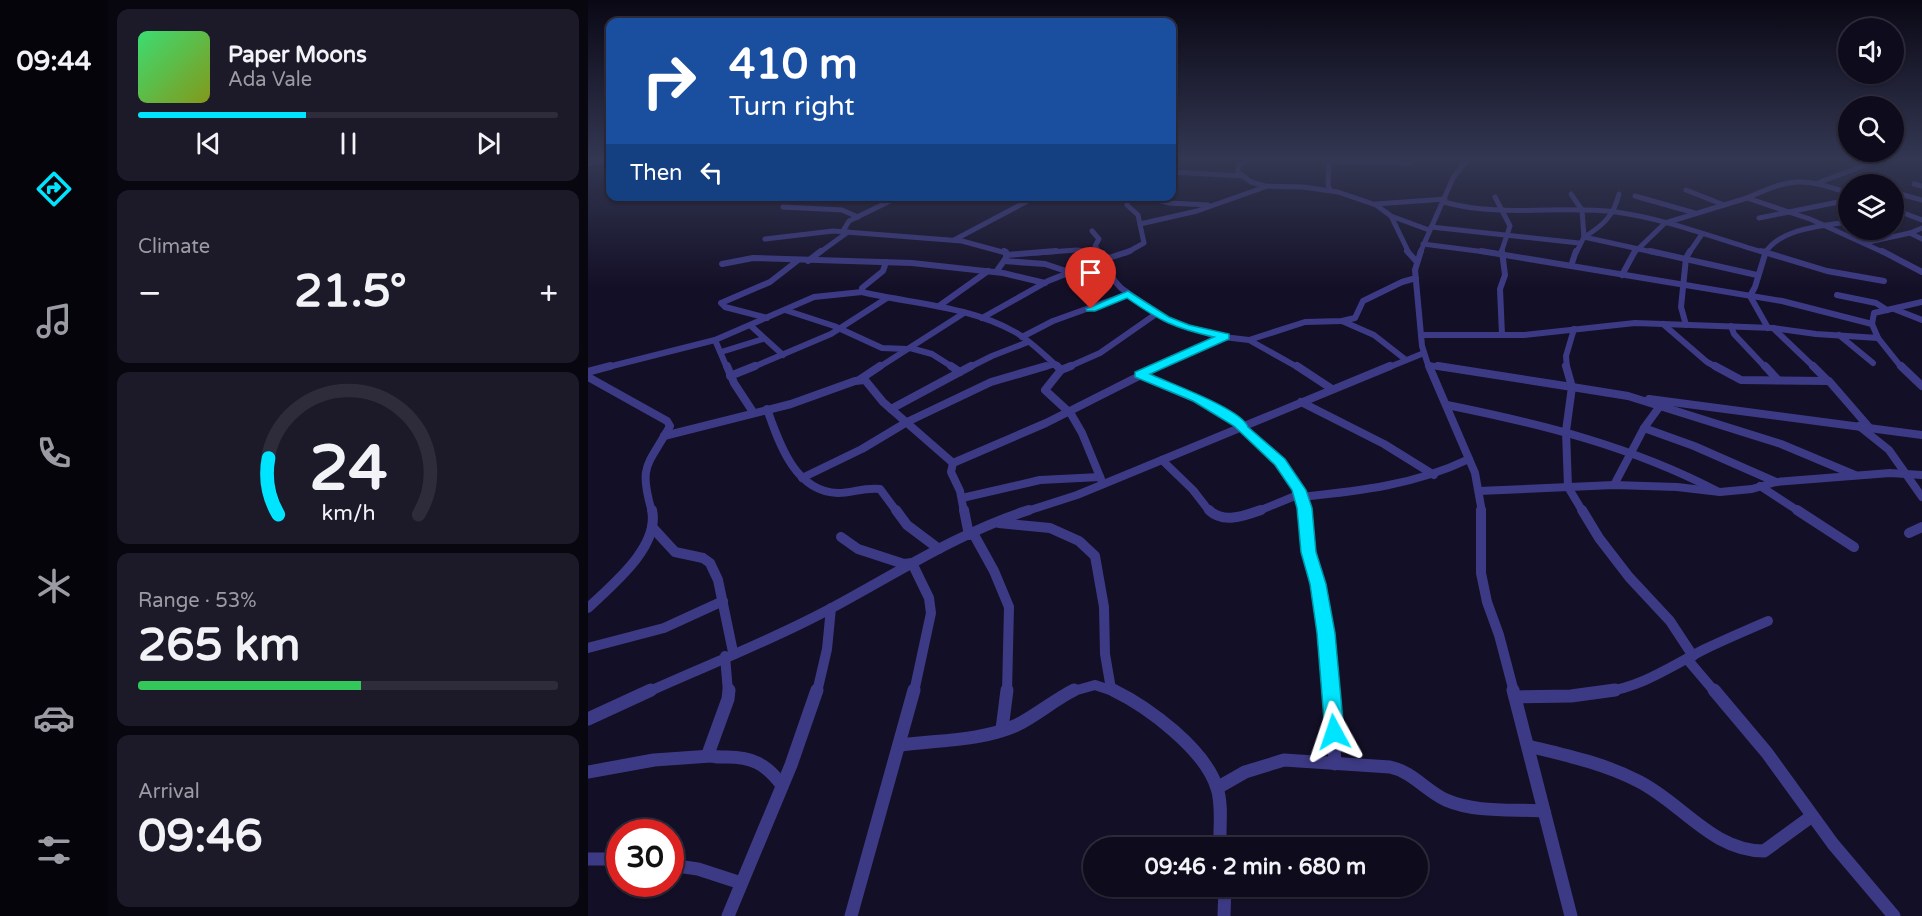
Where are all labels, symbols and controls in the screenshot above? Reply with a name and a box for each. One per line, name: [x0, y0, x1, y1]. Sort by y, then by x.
map controls: [1838, 18, 1904, 240]
button: sound: [1838, 18, 1904, 84]
text: 410 m: [729, 39, 858, 90]
text: Paper Moons: [228, 42, 367, 68]
icon: right: [630, 42, 708, 120]
text: 09:44: [17, 45, 91, 78]
text: Ada Vale: [228, 68, 312, 92]
text: Turn right: [729, 90, 855, 123]
button: search: [1838, 96, 1904, 162]
icon: previous: [192, 127, 225, 160]
icon: pause: [332, 127, 365, 160]
icon: next: [472, 127, 505, 160]
icon: left: [695, 156, 728, 189]
text: Then: [630, 160, 683, 186]
icon: directions: [33, 168, 75, 210]
button: layers: [1838, 174, 1904, 240]
text: Climate: [138, 235, 210, 259]
pin: [1065, 247, 1116, 309]
icon: arrive: [1074, 256, 1107, 289]
text: 21.5°: [294, 265, 407, 319]
text: −: [138, 274, 162, 313]
text: +: [539, 274, 558, 313]
icon: music: [33, 300, 75, 342]
icon: phone: [33, 432, 75, 474]
text: 24: [309, 432, 387, 507]
text: km/h: [321, 500, 375, 526]
icon: climate: [33, 565, 75, 607]
text: Range · 53%: [138, 589, 257, 613]
text: 265 km: [138, 619, 300, 673]
icon: car: [33, 697, 75, 739]
position arrow: [1302, 700, 1366, 764]
text: Arrival: [138, 780, 200, 804]
text: 09:46: [138, 810, 263, 864]
speed limit sign: 30: [606, 819, 684, 897]
icon: filters: [33, 829, 75, 871]
text: 09:46 · 2 min · 680 m: [1145, 854, 1366, 880]

